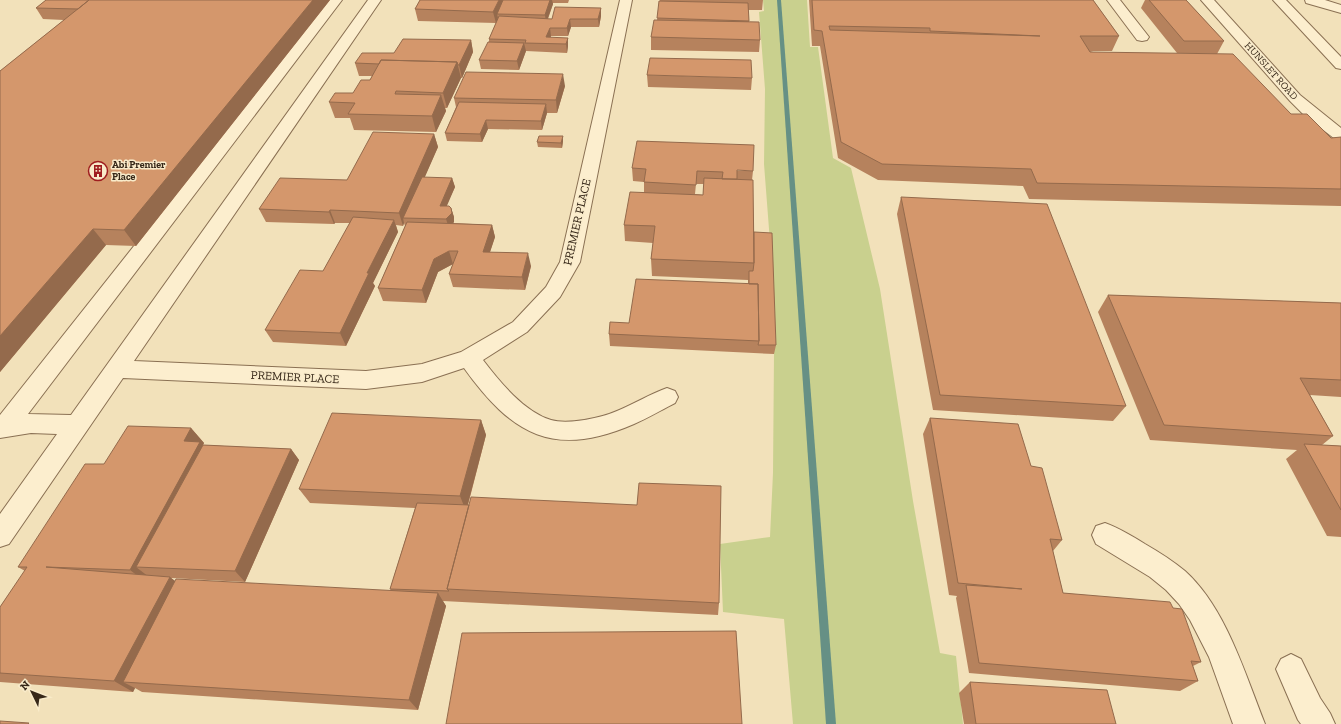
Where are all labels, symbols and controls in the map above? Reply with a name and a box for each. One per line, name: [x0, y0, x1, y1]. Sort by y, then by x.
street label: HUNSLET ROAD: [1242, 40, 1300, 102]
place label: Abi Premier Place: [112, 159, 166, 183]
building icon: Abi Premier Place: [87, 160, 109, 182]
street label: PREMIER PLACE: [560, 177, 594, 267]
street label: PREMIER PLACE: [250, 368, 340, 386]
north arrow: [12, 672, 52, 712]
text: N: [17, 678, 33, 693]

